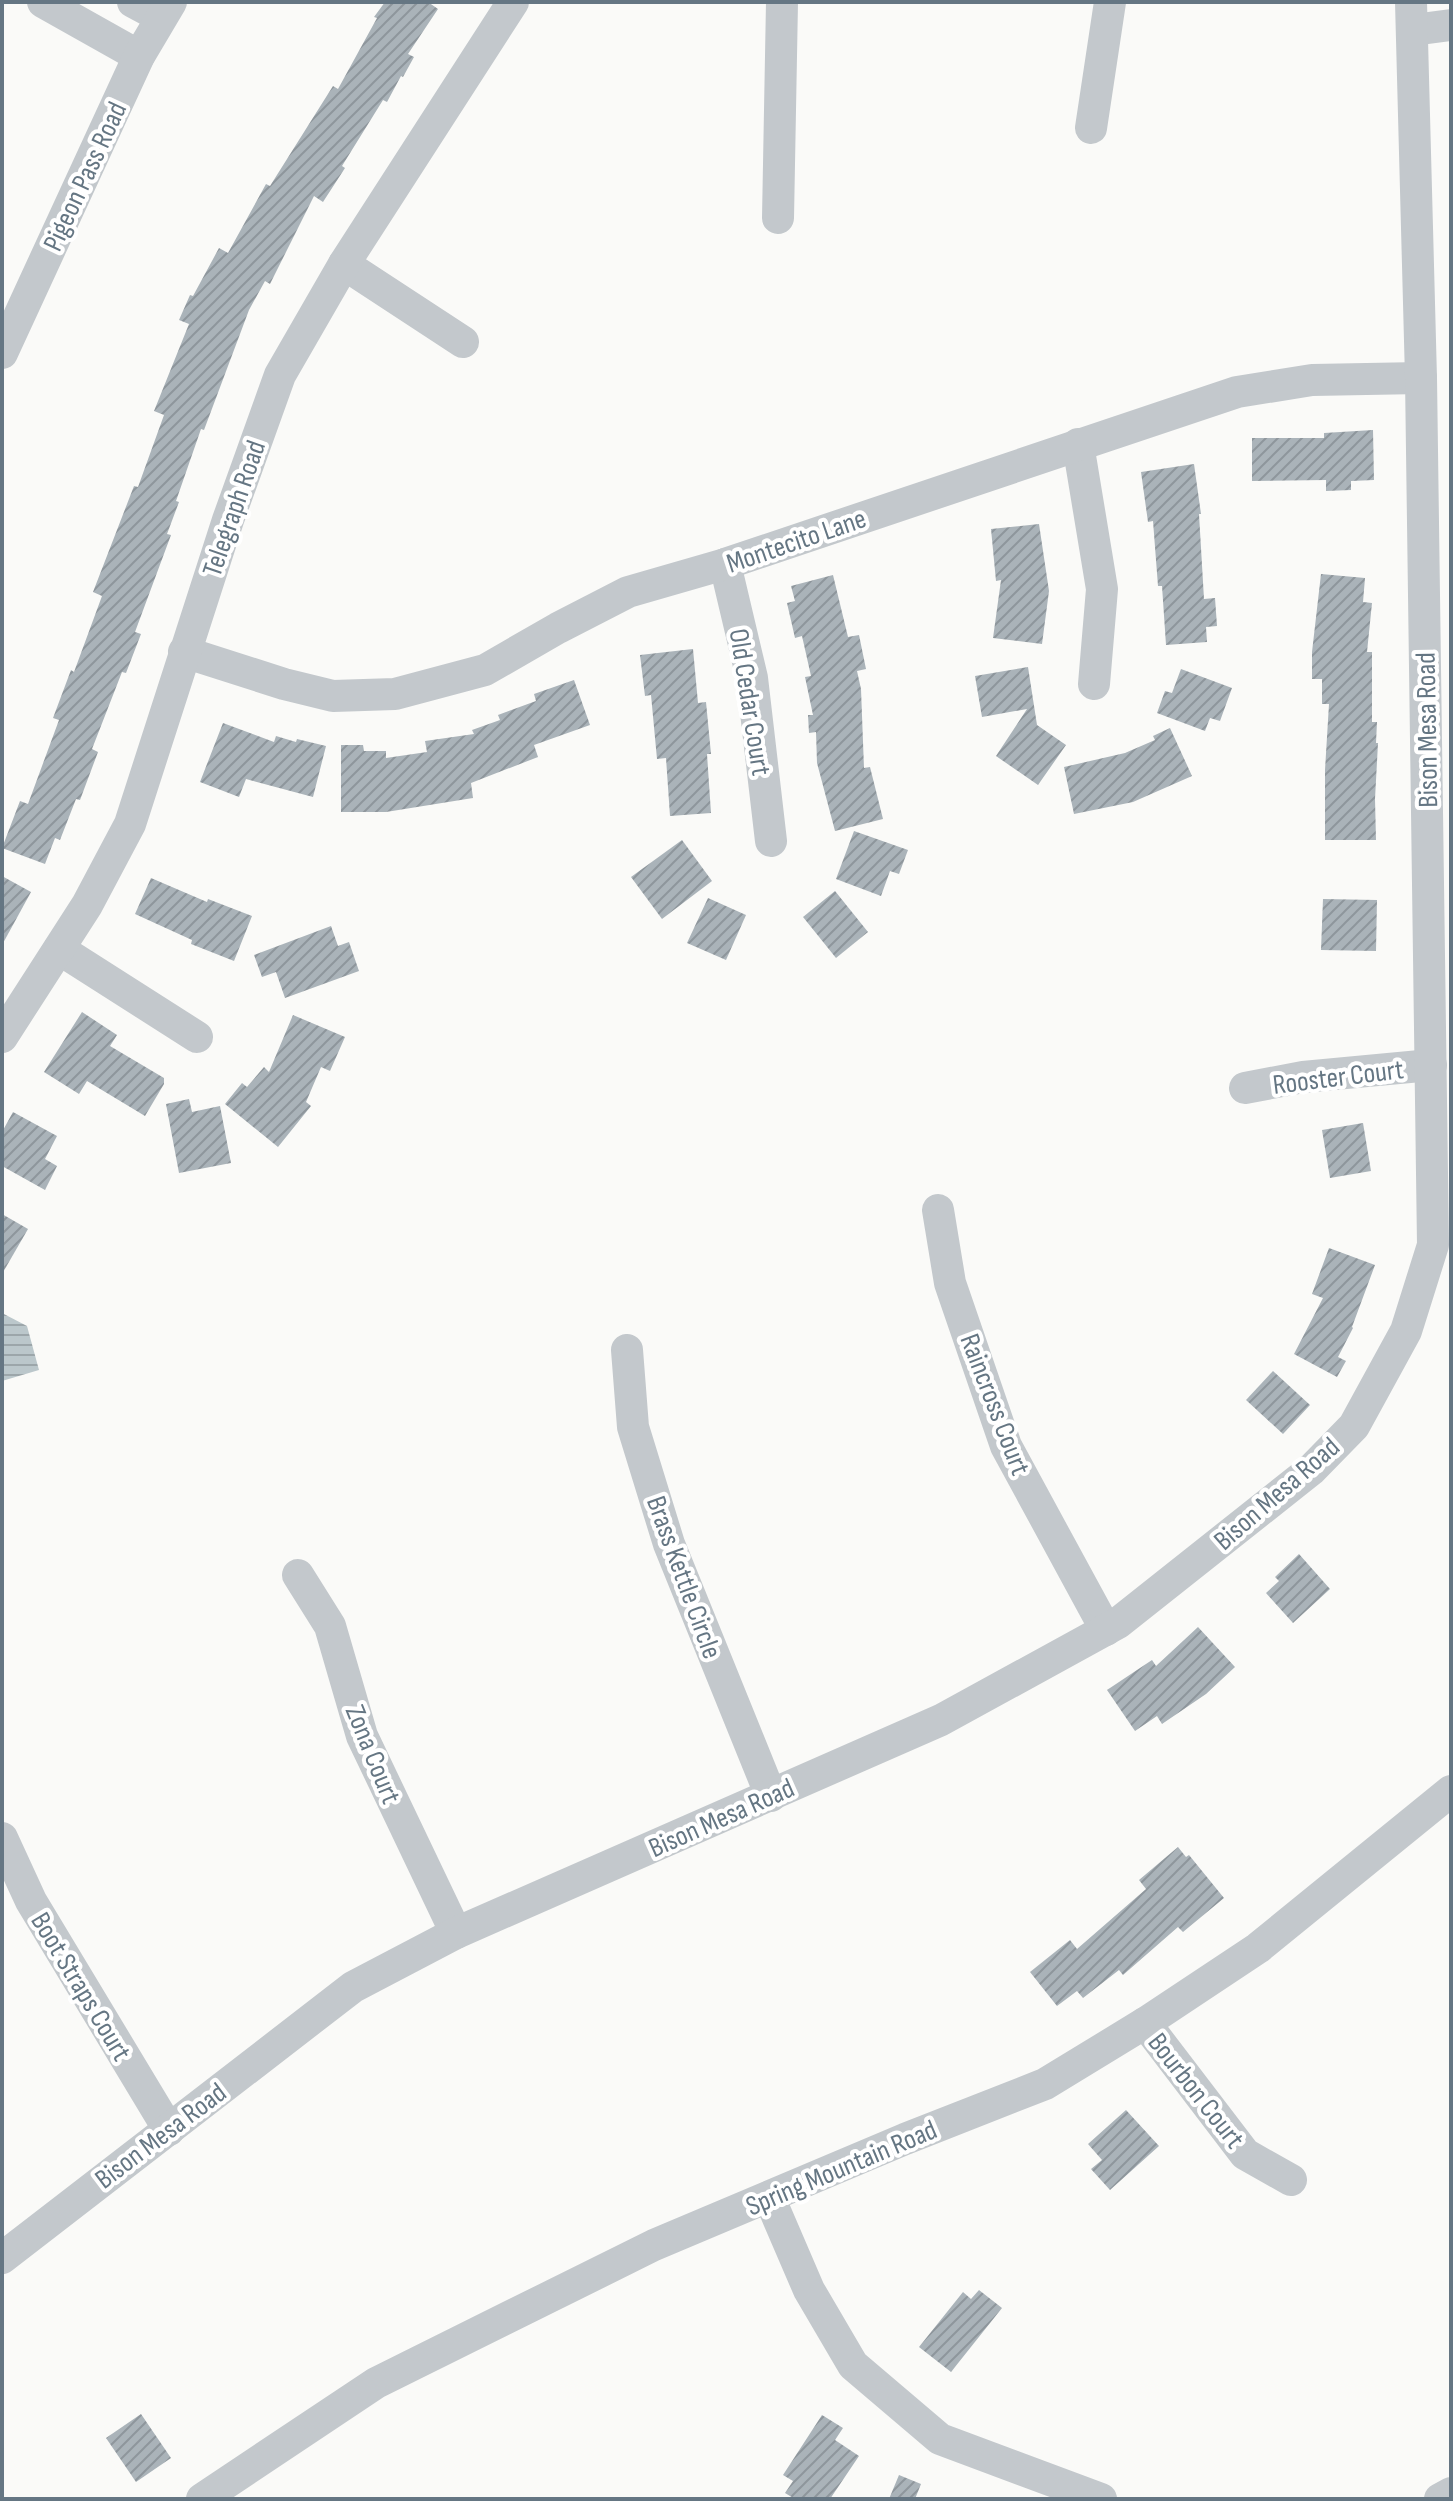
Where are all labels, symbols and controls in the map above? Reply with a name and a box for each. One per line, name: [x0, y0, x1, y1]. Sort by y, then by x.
street label: Pigeon Pass Road: [36, 97, 134, 256]
street label: Telegraph Road: [196, 436, 273, 581]
street label: Montecito Lane: [722, 502, 870, 581]
street label: Old Cedar Court: [722, 626, 777, 778]
street label: Bison Mesa Road: [1410, 652, 1445, 808]
street label: Rooster Court: [1271, 1053, 1405, 1102]
street label: Raincross Court: [953, 1329, 1037, 1480]
street label: Bison Mesa Road: [1207, 1431, 1346, 1558]
street label: Brass Kettle Circle: [639, 1492, 728, 1663]
street label: Zona Court: [338, 1700, 407, 1809]
street label: Bison Mesa Road: [644, 1772, 799, 1865]
street label: Boot Straps Court: [24, 1907, 138, 2067]
street label: Bourbon Court: [1141, 2027, 1251, 2155]
street label: Bison Mesa Road: [89, 2076, 233, 2196]
street label: Spring Mountain Road: [741, 2113, 942, 2223]

